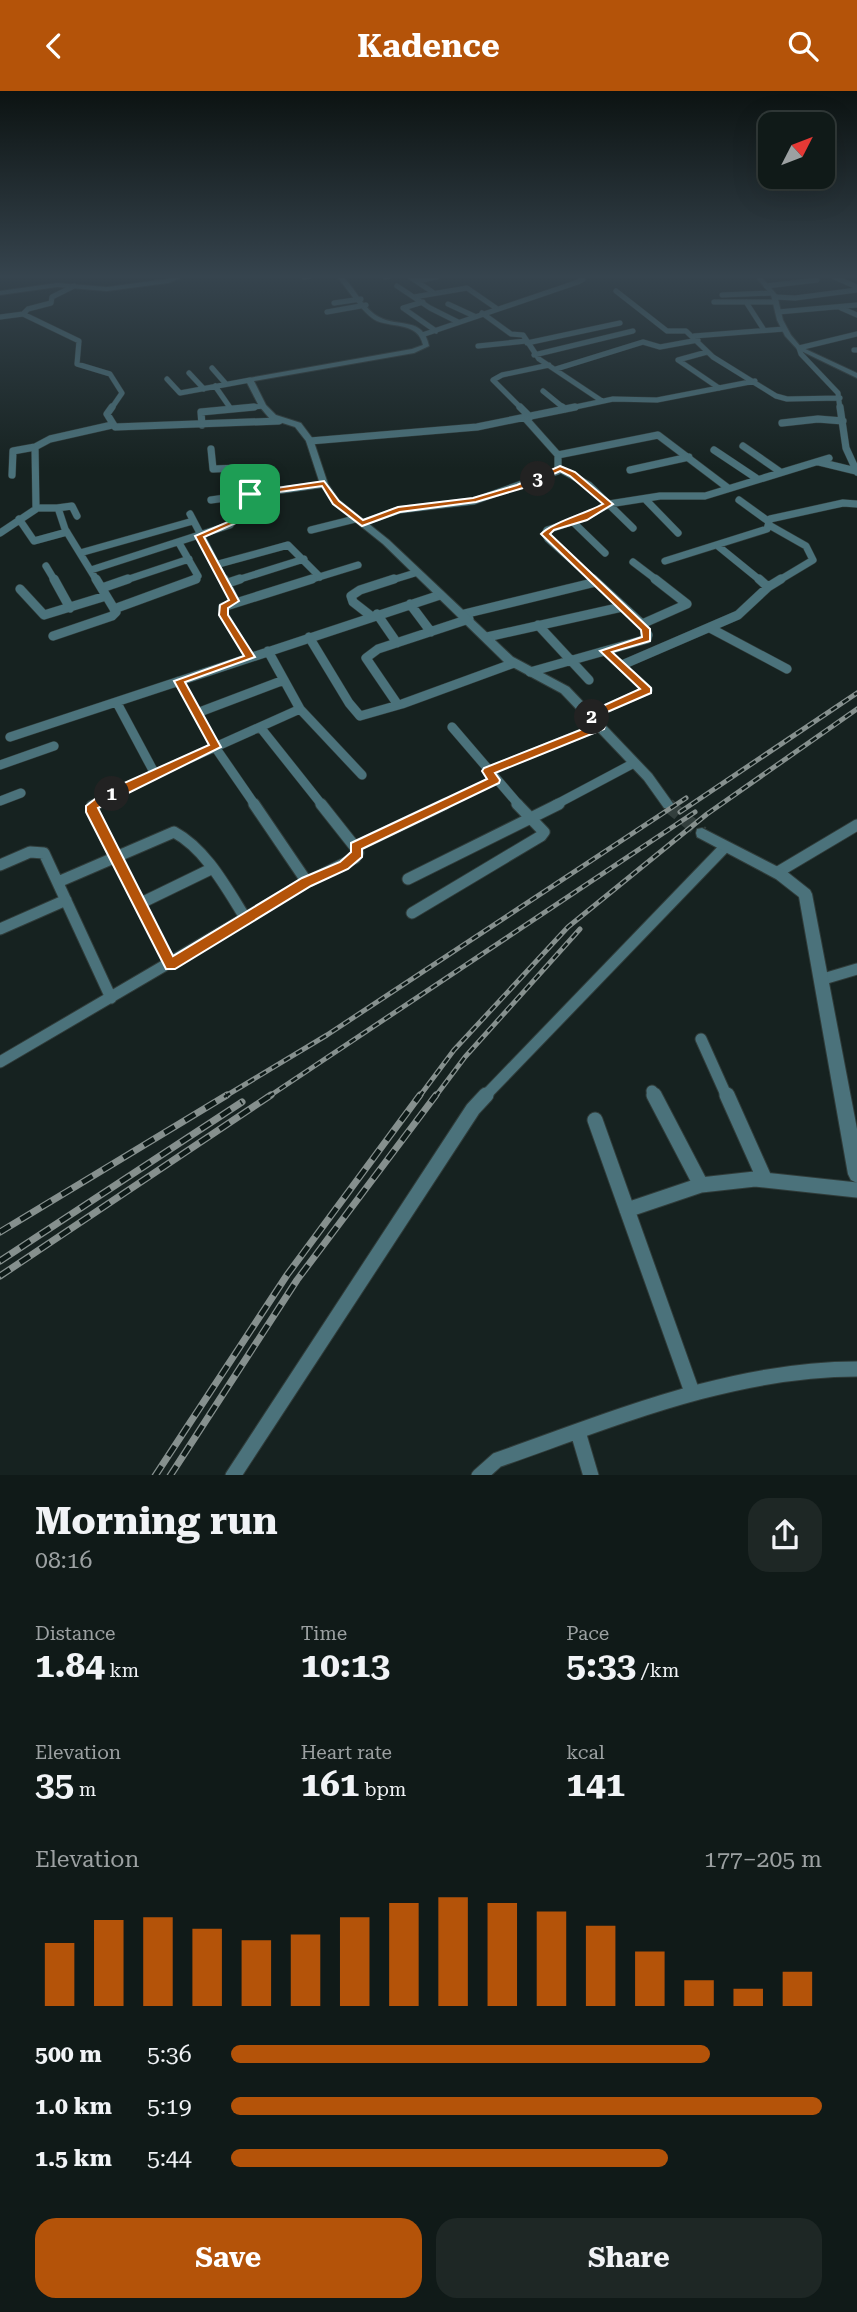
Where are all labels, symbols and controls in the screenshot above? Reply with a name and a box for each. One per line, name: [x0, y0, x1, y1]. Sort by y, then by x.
icon: back: [35, 27, 73, 65]
text: Kadence: [357, 27, 500, 65]
icon: search: [784, 27, 822, 65]
north arrow: [758, 112, 835, 189]
map controls: [758, 112, 835, 189]
pin: 3: [520, 461, 556, 497]
pin: [220, 464, 280, 524]
text: 3: [532, 467, 543, 490]
icon: arrive: [231, 475, 269, 513]
pin: 2: [574, 699, 610, 735]
text: 2: [586, 705, 597, 728]
pin: 1: [94, 777, 130, 811]
text: 1: [106, 782, 117, 805]
button: share: [748, 1498, 822, 1572]
text: Morning run: [35, 1499, 278, 1543]
text: 08:16: [35, 1547, 92, 1574]
text: Distance: [35, 1622, 115, 1645]
text: Time: [301, 1622, 347, 1645]
text: Pace: [566, 1622, 609, 1645]
text: 1.84: [35, 1645, 105, 1686]
text: 10:13: [301, 1645, 390, 1686]
text: 5:33: [566, 1645, 636, 1686]
text: km: [105, 1659, 139, 1682]
text: /km: [636, 1659, 679, 1682]
text: Elevation: [35, 1741, 121, 1764]
text: Heart rate: [301, 1741, 392, 1764]
text: kcal: [566, 1741, 605, 1764]
text: 35: [35, 1764, 74, 1805]
text: 161: [301, 1764, 359, 1805]
text: 141: [566, 1764, 625, 1805]
text: m: [74, 1778, 96, 1801]
text: bpm: [359, 1778, 406, 1801]
text: Elevation: [35, 1846, 139, 1873]
text: 177–205 m: [704, 1846, 822, 1873]
text: 500 m: [35, 2041, 102, 2068]
text: 5:36: [147, 2041, 192, 2068]
text: 1.0 km: [35, 2093, 112, 2120]
text: 5:19: [147, 2093, 192, 2120]
text: 1.5 km: [35, 2145, 112, 2172]
text: 5:44: [147, 2145, 192, 2172]
button: Save: [35, 2218, 422, 2298]
button: Share: [436, 2218, 822, 2298]

